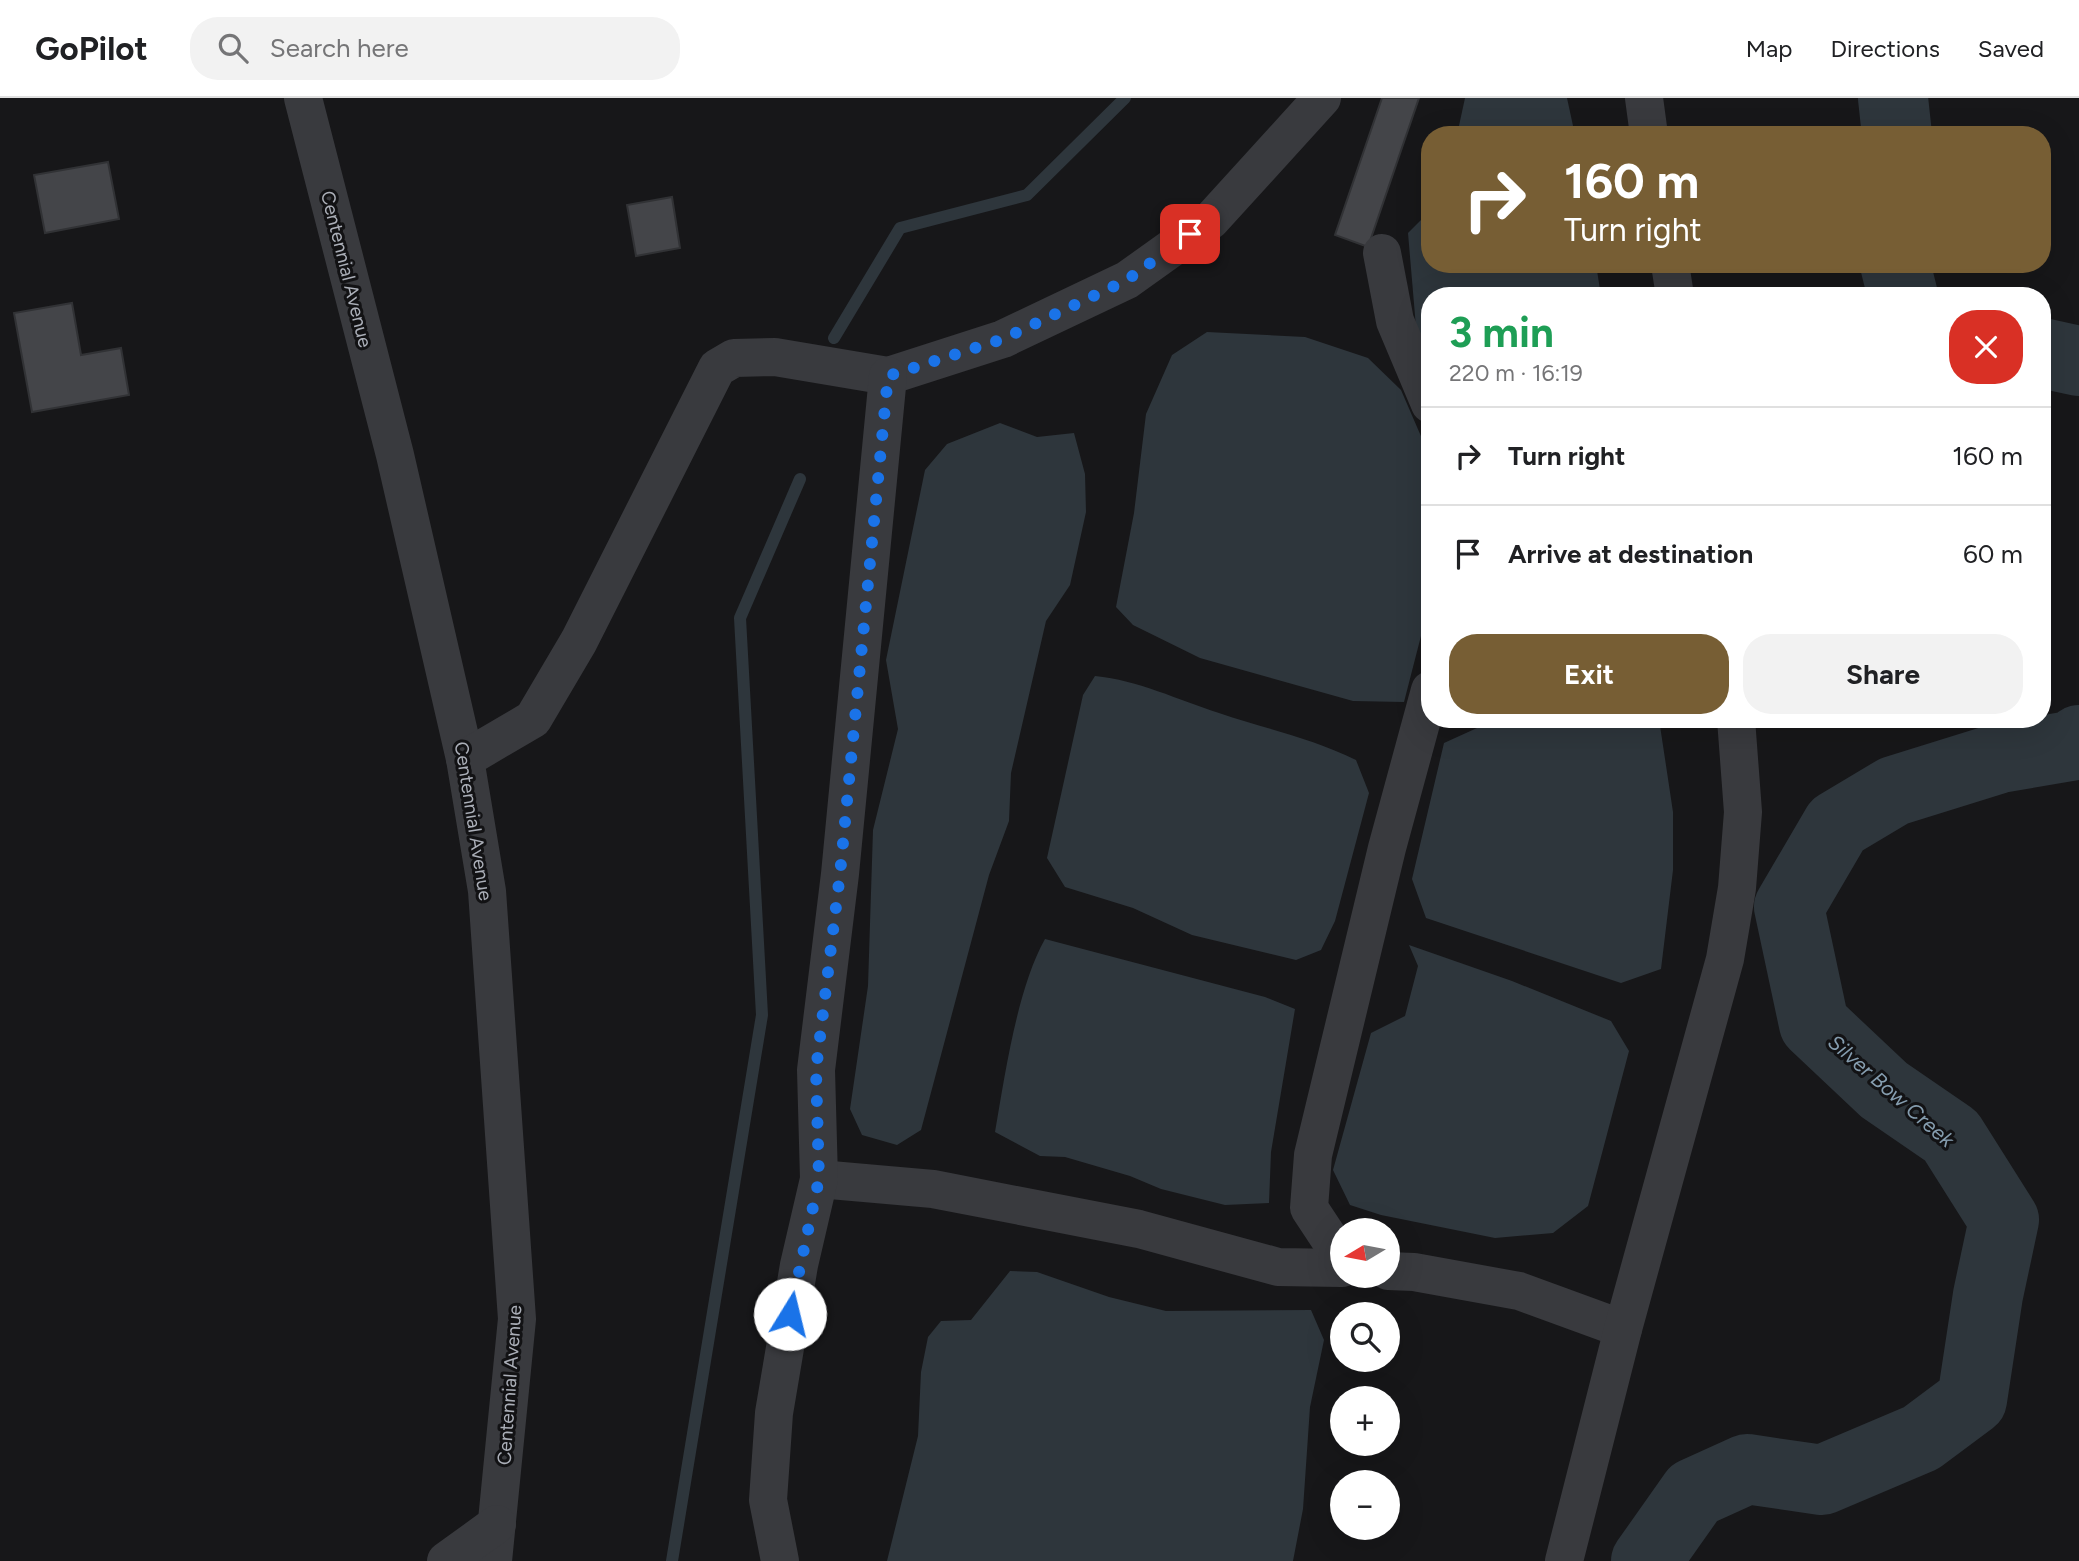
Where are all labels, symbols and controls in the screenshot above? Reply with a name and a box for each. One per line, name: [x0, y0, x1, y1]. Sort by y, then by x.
search box: [190, 17, 680, 80]
text: GoPilot: [35, 29, 148, 68]
icon: search: [214, 29, 252, 67]
text: Search here: [270, 32, 409, 64]
text: Map: [1746, 34, 1792, 63]
text: Directions: [1830, 34, 1940, 63]
text: Saved: [1978, 34, 2044, 63]
text: 160 m: [1564, 151, 1699, 210]
icon: right: [1449, 154, 1540, 245]
street label: Centennial Avenue: [316, 188, 377, 350]
pin: [1160, 204, 1220, 264]
text: Turn right: [1564, 211, 1702, 249]
icon: arrive: [1171, 215, 1209, 253]
text: 3 min: [1449, 307, 1554, 358]
button: close: [1949, 310, 2023, 384]
text: 220 m · 16:19: [1449, 359, 1583, 387]
icon: right: [1449, 437, 1487, 475]
text: Turn right: [1508, 440, 1625, 472]
text: 160 m: [1952, 440, 2023, 472]
icon: arrive: [1449, 535, 1487, 573]
text: Arrive at destination: [1508, 538, 1753, 570]
text: 60 m: [1963, 538, 2023, 570]
button: Exit: [1449, 634, 1729, 714]
button: Share: [1743, 634, 2023, 714]
street label: Centennial Avenue: [450, 740, 497, 902]
water label: Silver Bow Creek: [1823, 1029, 1960, 1153]
north arrow: [1330, 1218, 1400, 1288]
map controls: [1330, 1218, 1400, 1540]
position arrow: [753, 1277, 827, 1351]
button: search: [1330, 1302, 1400, 1372]
street label: Centennial Avenue: [492, 1304, 527, 1466]
button: +: [1330, 1386, 1400, 1456]
button: −: [1330, 1470, 1400, 1540]

